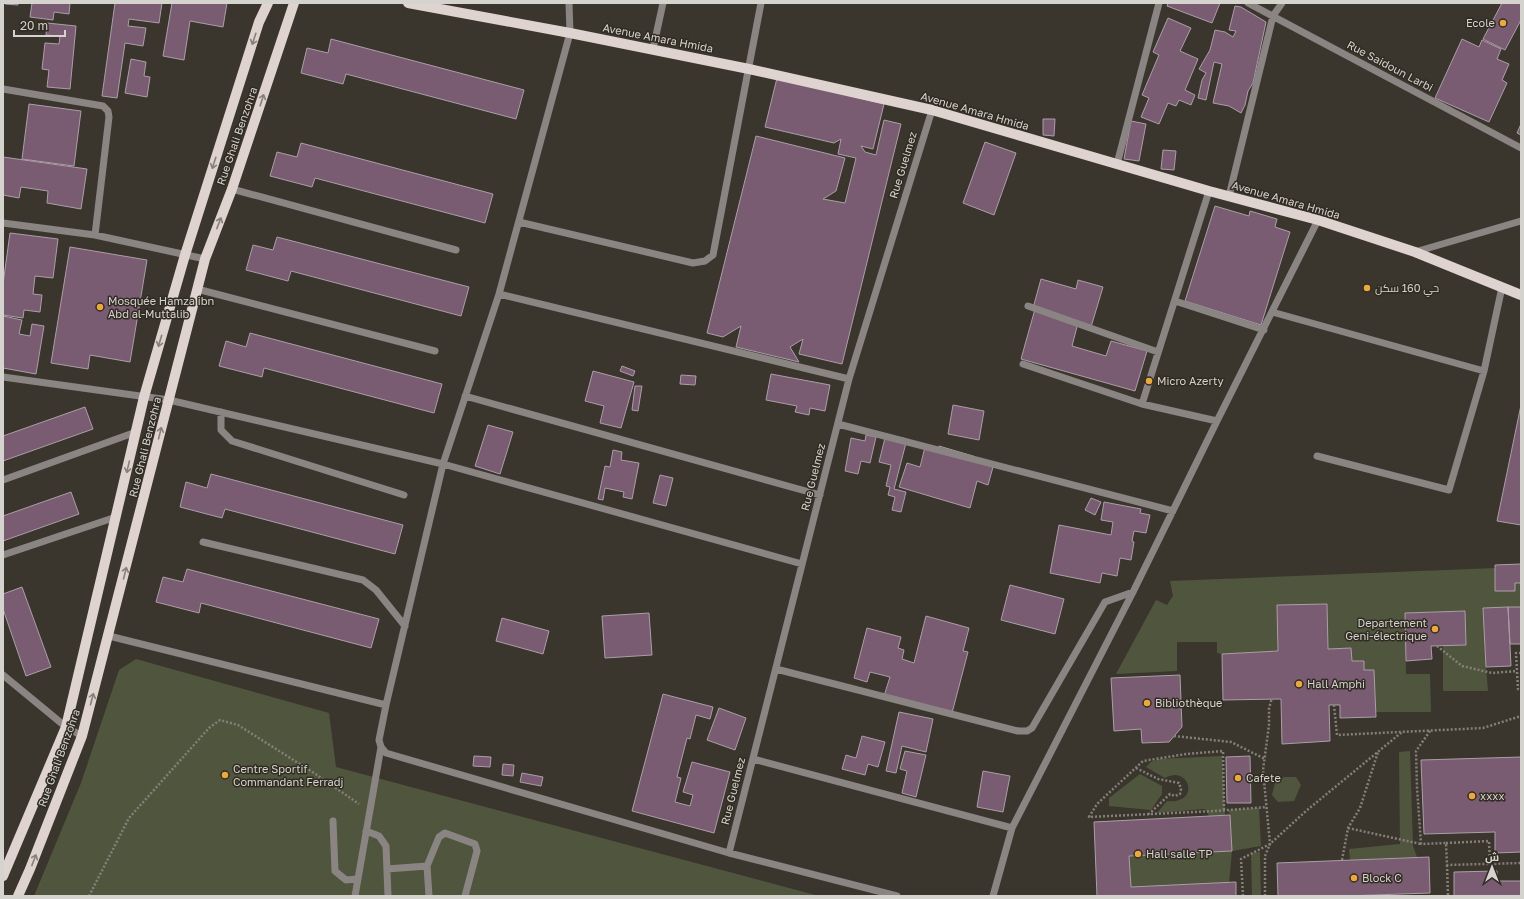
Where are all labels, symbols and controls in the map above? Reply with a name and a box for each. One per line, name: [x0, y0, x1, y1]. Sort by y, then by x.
scale bar: [14, 12, 65, 38]
place label: Ecole: [1466, 16, 1495, 29]
text: 20 m: [20, 18, 48, 33]
marker: Ecole: [1498, 18, 1508, 28]
street label: Avenue Amara Hmida: [602, 20, 714, 55]
one-way arrow: [250, 33, 257, 46]
street label: Rue Saidoun Larbi: [1345, 37, 1435, 94]
street label: Rue Ghali Benzohra: [214, 85, 259, 187]
street label: Avenue Amara Hmida: [919, 89, 1031, 132]
one-way arrow: [259, 94, 266, 107]
street label: Rue Guelmez: [886, 130, 919, 200]
one-way arrow: [210, 156, 217, 169]
street label: Avenue Amara Hmida: [1230, 178, 1342, 221]
one-way arrow: [216, 217, 224, 229]
place label: حي 160 سكن: [1375, 281, 1439, 297]
marker: حي 160 سكن: [1362, 283, 1372, 293]
place label: Mosquée Hamza ibn Abd al-Muttalib: [108, 294, 214, 320]
marker: Mosquée Hamza ibn Abd al-Muttalib: [95, 302, 105, 312]
one-way arrow: [156, 334, 163, 347]
place label: Micro Azerty: [1157, 374, 1224, 387]
marker: Micro Azerty: [1144, 376, 1154, 386]
street label: Rue Ghali Benzohra: [126, 395, 163, 498]
one-way arrow: [157, 427, 165, 440]
street label: Rue Guelmez: [798, 441, 827, 512]
one-way arrow: [123, 460, 131, 473]
one-way arrow: [121, 567, 129, 580]
place label: Departement Geni-électrique: [1345, 616, 1427, 642]
marker: Departement Geni-électrique: [1430, 624, 1440, 634]
place label: Hall Amphi: [1307, 677, 1365, 690]
marker: Hall Amphi: [1294, 679, 1304, 689]
one-way arrow: [89, 692, 96, 705]
place label: Bibliothèque: [1155, 696, 1223, 709]
marker: Bibliothèque: [1142, 698, 1152, 708]
street label: Rue Ghali Benzohra: [35, 707, 82, 808]
street label: Rue Guelmez: [718, 755, 747, 826]
place label: Centre Sportif Commandant Ferradj: [233, 762, 344, 788]
marker: Centre Sportif Commandant Ferradj: [220, 770, 230, 780]
place label: Cafete: [1246, 771, 1281, 784]
marker: Cafete: [1233, 773, 1243, 783]
place label: xxxx: [1480, 789, 1505, 802]
marker: xxxx: [1467, 791, 1477, 801]
place label: Hall salle TP: [1146, 847, 1213, 860]
north arrow: [1472, 847, 1512, 887]
marker: Hall salle TP: [1133, 849, 1143, 859]
text: ش: [1485, 850, 1499, 864]
one-way arrow: [30, 855, 38, 867]
place label: Block C: [1362, 871, 1402, 884]
marker: Block C: [1349, 873, 1359, 883]

